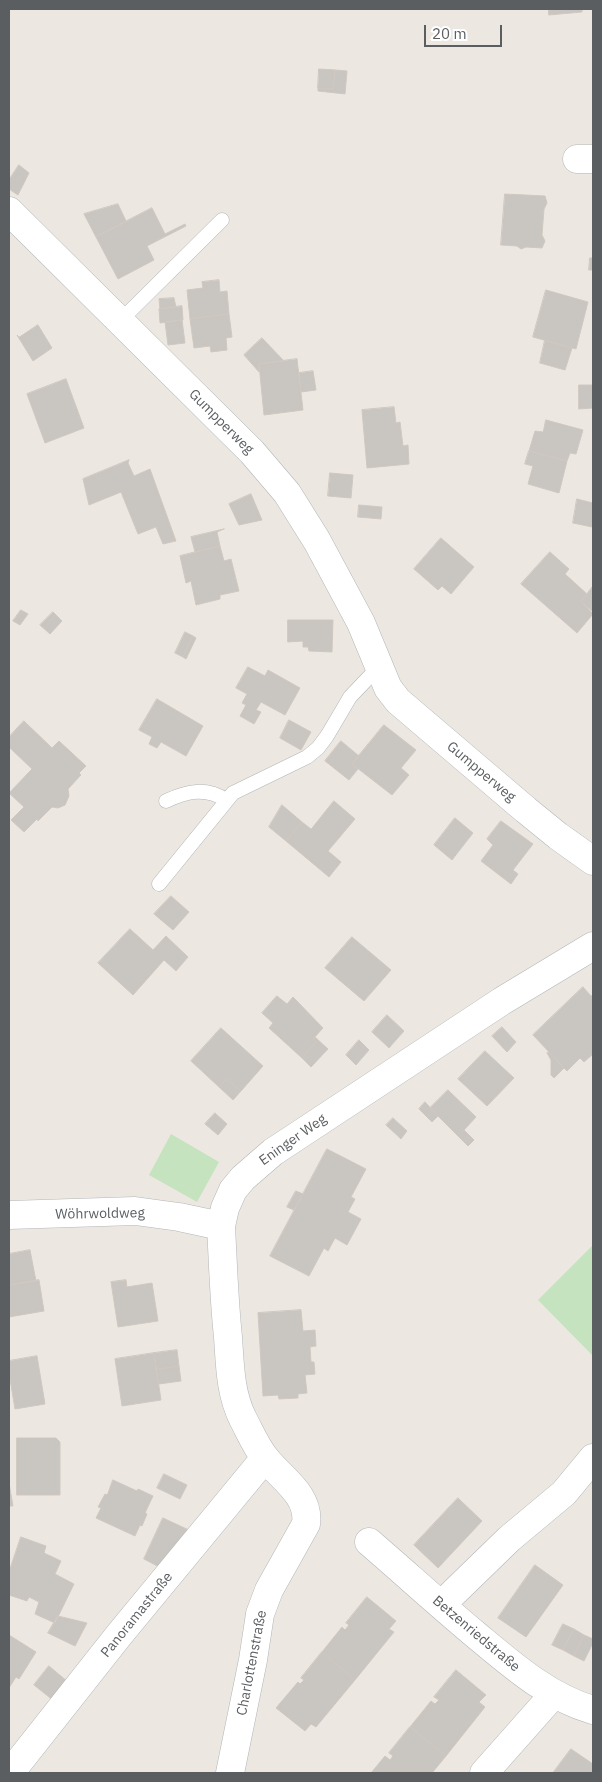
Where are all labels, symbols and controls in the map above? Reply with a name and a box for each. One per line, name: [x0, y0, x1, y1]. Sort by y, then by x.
scale bar: [427, 15, 504, 47]
text: 20 m: [432, 24, 467, 43]
street label: Gumpperweg: [185, 386, 257, 458]
street label: Gumpperweg: [443, 738, 519, 806]
street label: Eninger Weg: [256, 1111, 330, 1169]
street label: Wöhrwoldweg: [55, 1205, 145, 1223]
street label: Panoramastraße: [98, 1569, 176, 1661]
street label: Betzenriedstraße: [429, 1593, 523, 1675]
street label: Charlottenstraße: [234, 1609, 270, 1717]

